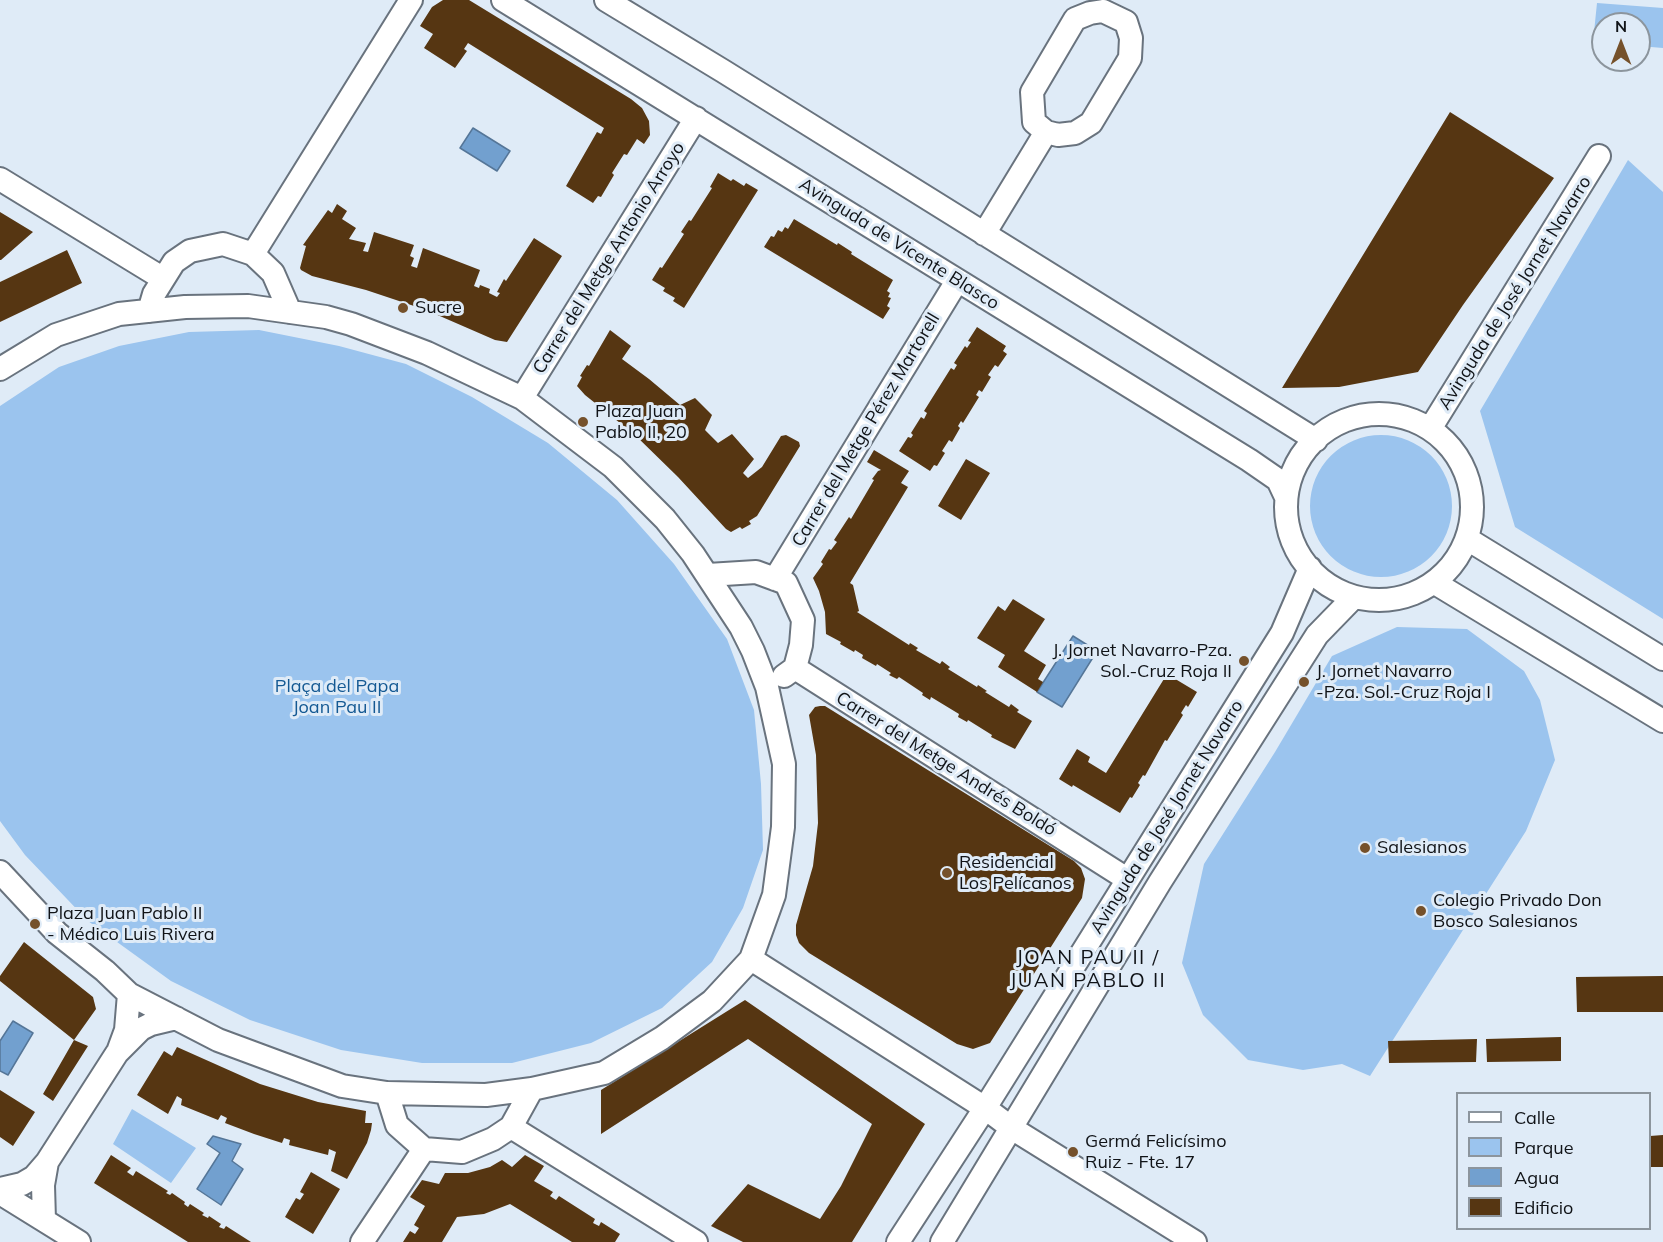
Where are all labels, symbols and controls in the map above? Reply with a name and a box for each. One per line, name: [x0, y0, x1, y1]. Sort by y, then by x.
north arrow: [1591, 12, 1651, 72]
text: N: [1615, 16, 1627, 36]
street label: Carrer del Metge Antonio Arroyo: [528, 138, 690, 378]
street label: Avinguda de José Jornet Navarro: [1434, 172, 1596, 414]
street label: Avinguda de Vicente Blasco: [795, 173, 1003, 315]
place label: Sucre: [415, 297, 462, 319]
marker: Sucre: [396, 301, 410, 315]
street label: Carrer del Metge Pérez Martorell: [787, 309, 945, 551]
place label: Plaza Juan Pablo II, 20: [595, 401, 687, 444]
marker: Plaza Juan Pablo II, 20: [576, 415, 590, 429]
place label: J. Jornet Navarro-Pza. Sol.-Cruz Roja II: [1052, 640, 1232, 682]
marker: J. Jornet Navarro-Pza. Sol.-Cruz Roja II: [1237, 654, 1251, 668]
place label: J. Jornet Navarro -Pza. Sol.-Cruz Roja I: [1316, 661, 1491, 704]
marker: J. Jornet Navarro -Pza. Sol.-Cruz Roja I: [1297, 675, 1311, 689]
park label: Plaça del Papa Joan Pau II: [275, 676, 399, 718]
street label: Carrer del Metge Andrés Boldó: [832, 687, 1060, 841]
street label: Avinguda de José Jornet Navarro: [1086, 696, 1248, 938]
place label: Salesianos: [1377, 837, 1467, 859]
marker: Salesianos: [1358, 841, 1372, 855]
place label: Residencial Los Pelícanos: [959, 852, 1072, 894]
marker: Residencial Los Pelícanos: [940, 866, 954, 880]
place label: Colegio Privado Don Bosco Salesianos: [1433, 890, 1602, 932]
place label: Plaza Juan Pablo II - Médico Luis Rivera: [47, 903, 215, 946]
marker: Colegio Privado Don Bosco Salesianos: [1414, 904, 1428, 918]
marker: Plaza Juan Pablo II - Médico Luis Rivera: [28, 917, 42, 931]
district label: JOAN PAU II / JUAN PABLO II: [1010, 946, 1166, 993]
legend: [1456, 1092, 1651, 1230]
text: Calle: [1514, 1106, 1555, 1129]
place label: Germá Felicísimo Ruiz - Fte. 17: [1085, 1131, 1226, 1174]
text: Parque: [1514, 1136, 1573, 1159]
marker: Germá Felicísimo Ruiz - Fte. 17: [1066, 1145, 1080, 1159]
text: Agua: [1514, 1166, 1559, 1189]
text: Edificio: [1514, 1196, 1573, 1219]

